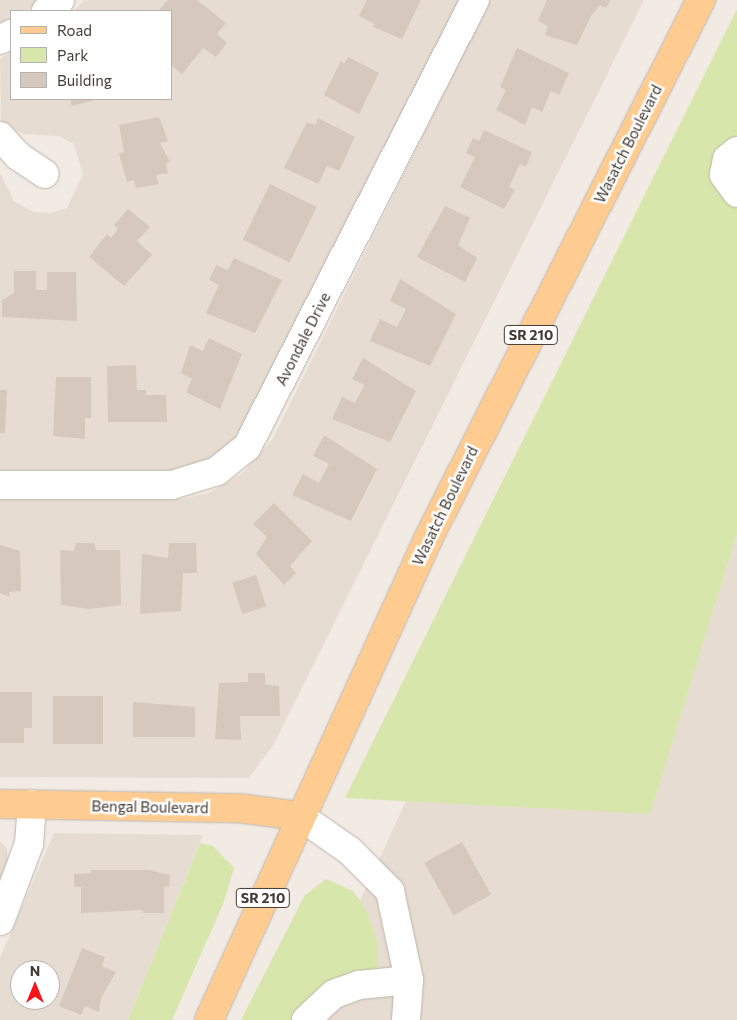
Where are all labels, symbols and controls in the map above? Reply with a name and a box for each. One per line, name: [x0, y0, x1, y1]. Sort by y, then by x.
legend: [10, 10, 172, 100]
text: Road: [57, 21, 92, 39]
text: Park: [57, 46, 88, 64]
text: Building: [57, 71, 112, 89]
street label: Wasatch Boulevard: [590, 82, 666, 206]
street label: Avondale Drive: [272, 289, 334, 389]
road number: SR 210: [504, 324, 558, 346]
street label: Wasatch Boulevard: [408, 444, 482, 568]
street label: Bengal Boulevard: [91, 797, 209, 817]
road number: SR 210: [236, 886, 290, 910]
north arrow: [10, 960, 60, 1010]
text: N: [30, 962, 40, 979]

